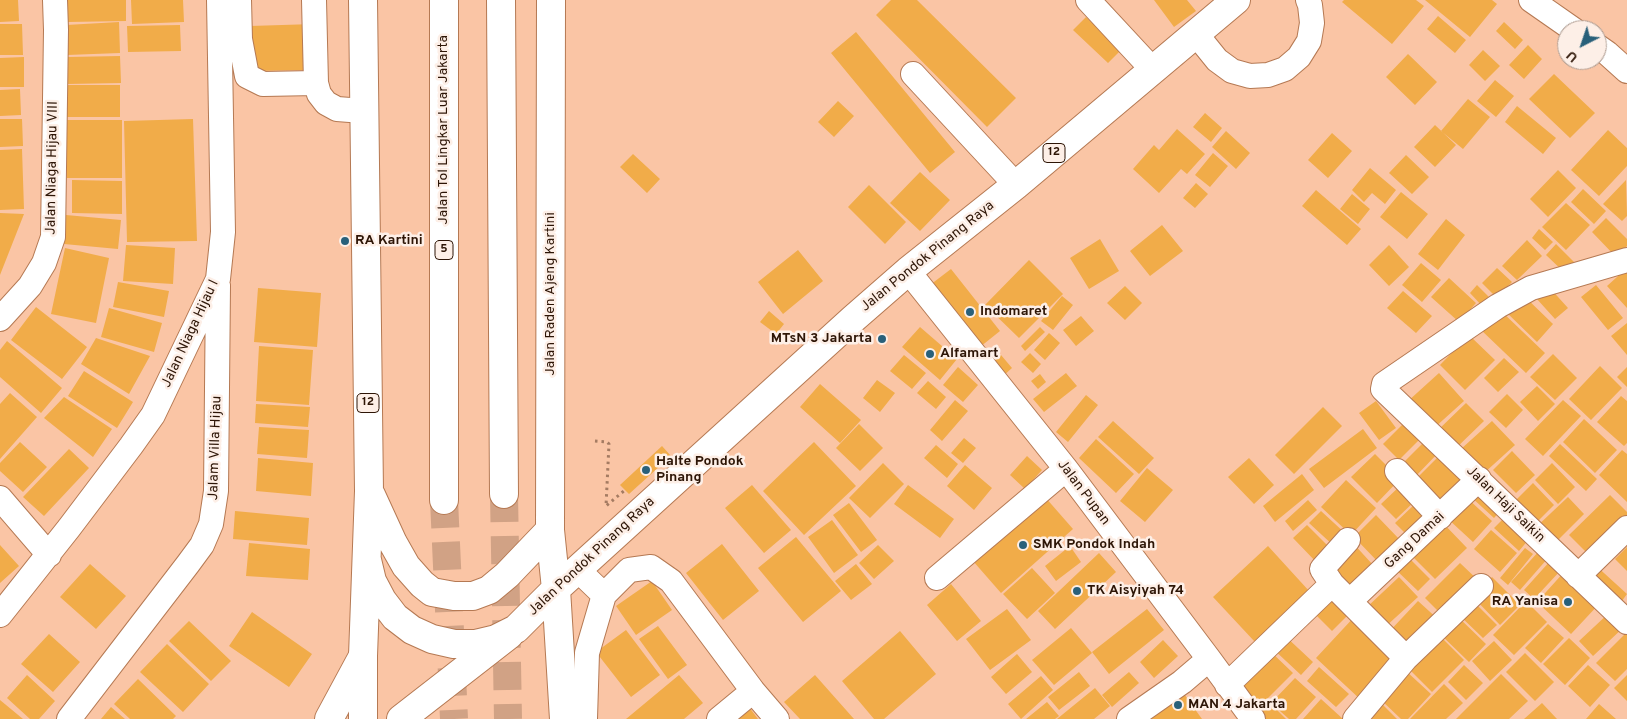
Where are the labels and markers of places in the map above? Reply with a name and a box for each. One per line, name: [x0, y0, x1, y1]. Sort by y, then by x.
place label: RA Kartini: [355, 233, 423, 249]
marker: RA Kartini: [339, 235, 351, 247]
place label: Indomaret: [980, 304, 1047, 320]
marker: Indomaret: [964, 306, 976, 318]
place label: MTsN 3 Jakarta: [771, 331, 872, 347]
marker: MTsN 3 Jakarta: [876, 333, 888, 345]
place label: Alfamart: [940, 346, 999, 362]
marker: Alfamart: [924, 348, 936, 360]
place label: Halte Pondok Pinang: [656, 454, 743, 487]
marker: Halte Pondok Pinang: [640, 464, 652, 476]
place label: SMK Pondok Indah: [1033, 537, 1155, 553]
marker: SMK Pondok Indah: [1017, 539, 1029, 551]
place label: TK Aisyiyah 74: [1087, 583, 1184, 599]
marker: TK Aisyiyah 74: [1071, 585, 1083, 597]
place label: RA Yanisa: [1492, 594, 1558, 610]
marker: RA Yanisa: [1562, 596, 1574, 608]
place label: MAN 4 Jakarta: [1188, 697, 1285, 713]
marker: MAN 4 Jakarta: [1172, 699, 1184, 711]

